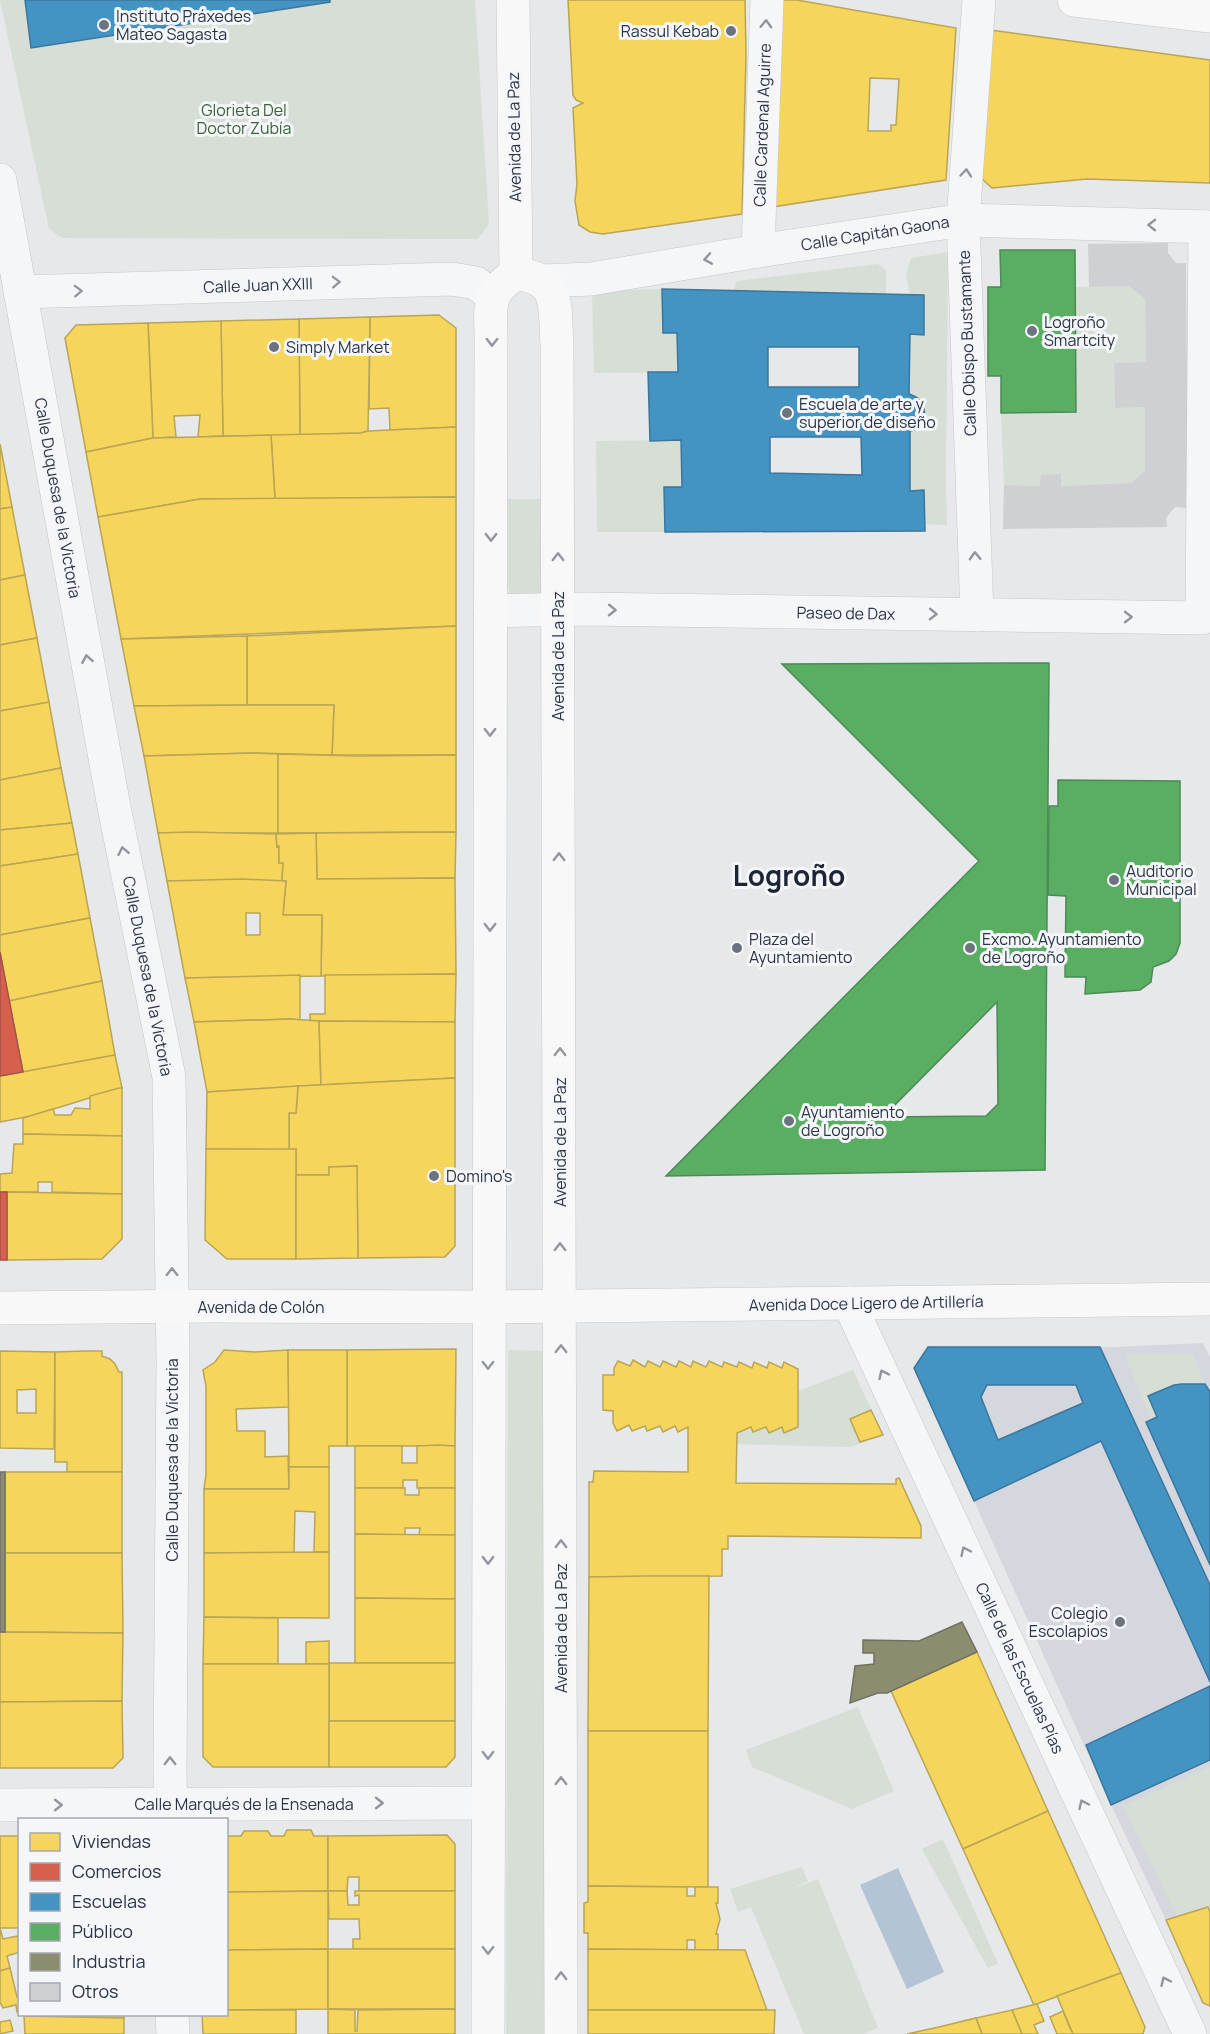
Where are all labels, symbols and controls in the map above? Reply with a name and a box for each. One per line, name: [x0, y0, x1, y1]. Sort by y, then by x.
place label: Instituto Práxedes Mateo Sagasta: [116, 5, 251, 45]
marker: Instituto Práxedes Mateo Sagasta: [97, 18, 111, 32]
place label: Rassul Kebab: [621, 20, 719, 42]
one-way arrow: [760, 20, 773, 29]
marker: Rassul Kebab: [724, 24, 738, 38]
street label: Calle Cardenal Aguirre: [748, 43, 776, 207]
street label: Avenida de La Paz: [502, 72, 526, 202]
park label: Glorieta Del Doctor Zubía: [196, 99, 292, 139]
one-way arrow: [959, 168, 972, 177]
street label: Calle Capitán Gaona: [799, 210, 951, 256]
one-way arrow: [1147, 219, 1156, 231]
street label: Calle Obispo Bustamante: [953, 250, 981, 436]
one-way arrow: [703, 252, 713, 265]
street label: Calle Juan XXIII: [203, 272, 313, 298]
one-way arrow: [331, 276, 340, 289]
one-way arrow: [74, 284, 83, 297]
place label: Logroño Smartcity: [1044, 311, 1116, 351]
marker: Logroño Smartcity: [1025, 324, 1039, 338]
place label: Simply Market: [286, 336, 390, 358]
one-way arrow: [485, 338, 498, 347]
marker: Simply Market: [267, 340, 281, 354]
place label: Escuela de arte y superior de diseño: [799, 393, 936, 433]
street label: Calle Duquesa de la Victoria: [30, 396, 86, 600]
marker: Escuela de arte y superior de diseño: [780, 406, 794, 420]
one-way arrow: [485, 533, 497, 542]
one-way arrow: [969, 552, 981, 561]
one-way arrow: [552, 553, 564, 562]
street label: Avenida de La Paz: [547, 591, 569, 721]
street label: Paseo de Dax: [796, 601, 896, 625]
one-way arrow: [607, 604, 616, 616]
one-way arrow: [928, 608, 937, 620]
one-way arrow: [1123, 611, 1132, 623]
one-way arrow: [81, 654, 94, 664]
one-way arrow: [484, 728, 496, 737]
one-way arrow: [117, 846, 130, 856]
one-way arrow: [553, 853, 565, 862]
district label: Logroño: [733, 856, 845, 894]
place label: Auditorio Municipal: [1126, 860, 1197, 900]
marker: Auditorio Municipal: [1107, 873, 1121, 887]
street label: Calle Duquesa de la Victoria: [118, 874, 178, 1078]
one-way arrow: [484, 923, 496, 932]
place label: Plaza del Ayuntamiento: [749, 928, 853, 968]
place label: Excmo. Ayuntamiento de Logroño: [982, 928, 1142, 968]
marker: Plaza del Ayuntamiento: [730, 941, 744, 955]
marker: Excmo. Ayuntamiento de Logroño: [963, 941, 977, 955]
one-way arrow: [554, 1048, 566, 1057]
street label: Avenida de La Paz: [549, 1077, 571, 1207]
place label: Ayuntamiento de Logroño: [801, 1101, 905, 1141]
marker: Ayuntamiento de Logroño: [782, 1114, 796, 1128]
place label: Domino's: [446, 1165, 512, 1187]
marker: Domino's: [427, 1169, 441, 1183]
one-way arrow: [554, 1243, 566, 1252]
one-way arrow: [166, 1268, 178, 1277]
street label: Avenida Doce Ligero de Artillería: [748, 1290, 984, 1316]
street label: Avenida de Colón: [198, 1296, 324, 1318]
one-way arrow: [555, 1344, 567, 1353]
street label: Calle Duquesa de la Victoria: [161, 1358, 183, 1562]
one-way arrow: [482, 1361, 494, 1370]
one-way arrow: [878, 1370, 890, 1381]
one-way arrow: [555, 1539, 567, 1548]
one-way arrow: [961, 1547, 973, 1558]
one-way arrow: [482, 1556, 494, 1565]
street label: Avenida de La Paz: [550, 1563, 572, 1693]
street label: Calle de las Escuelas Pías: [971, 1579, 1069, 1757]
place label: Colegio Escolapios: [1029, 1602, 1108, 1642]
marker: Colegio Escolapios: [1113, 1615, 1127, 1629]
one-way arrow: [482, 1751, 494, 1760]
one-way arrow: [164, 1757, 176, 1766]
one-way arrow: [555, 1776, 567, 1785]
street label: Calle Marqués de la Ensenada: [134, 1793, 354, 1815]
one-way arrow: [375, 1797, 384, 1809]
one-way arrow: [54, 1799, 63, 1811]
one-way arrow: [1078, 1800, 1090, 1811]
legend: [18, 1818, 228, 2016]
text: Viviendas: [72, 1829, 151, 1853]
text: Comercios: [72, 1859, 161, 1883]
text: Escuelas: [72, 1889, 147, 1913]
text: Público: [72, 1919, 133, 1943]
one-way arrow: [482, 1946, 494, 1955]
text: Industria: [72, 1949, 146, 1973]
one-way arrow: [555, 1971, 567, 1980]
one-way arrow: [1161, 1976, 1173, 1987]
text: Otros: [72, 1979, 119, 2003]

